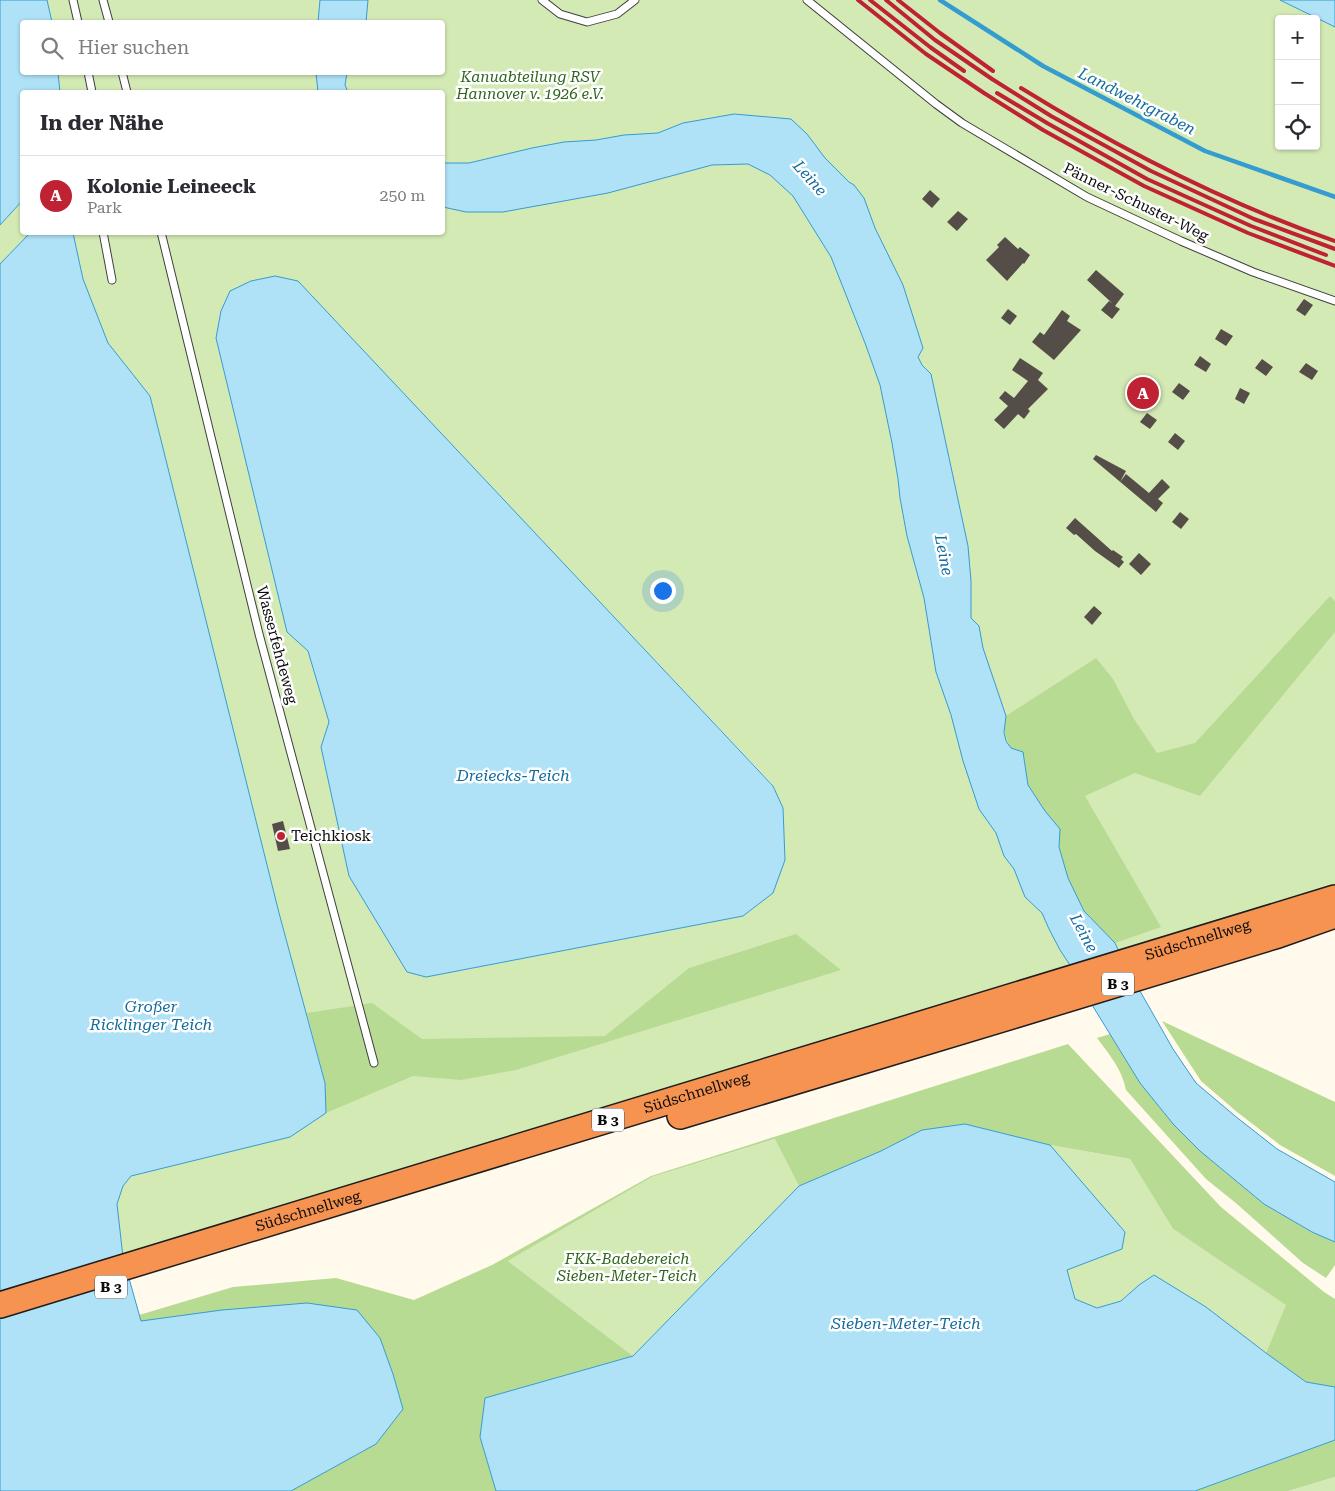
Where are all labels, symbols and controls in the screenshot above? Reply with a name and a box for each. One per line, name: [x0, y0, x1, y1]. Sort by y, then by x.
map controls: [1275, 15, 1320, 150]
button: +: [1275, 15, 1320, 60]
search box: [20, 20, 445, 75]
icon: search: [38, 34, 66, 62]
text: Hier suchen: [78, 36, 189, 59]
button: −: [1275, 60, 1320, 105]
water label: Landwehrgraben: [1074, 63, 1199, 139]
park label: Kanuabteilung RSV Hannover v. 1926 e.V.: [455, 68, 604, 103]
button: locate: [1275, 105, 1320, 150]
text: In der Nähe: [40, 111, 163, 135]
water label: Leine: [788, 156, 831, 200]
street label: Pänner-Schuster-Weg: [1060, 159, 1212, 245]
text: Kolonie Leineeck: [87, 175, 256, 198]
text: A: [50, 186, 62, 205]
text: 250 m: [379, 186, 425, 205]
text: Park: [87, 198, 122, 217]
pin: A: [1127, 374, 1159, 412]
water label: Leine: [931, 532, 957, 577]
your location: [650, 578, 676, 604]
street label: Wasserfehdeweg: [253, 584, 302, 706]
water label: Dreiecks-Teich: [455, 766, 570, 785]
place label: Teichkiosk: [291, 827, 372, 845]
marker: Teichkiosk: [275, 830, 287, 842]
water label: Leine: [1065, 909, 1102, 956]
street label: Südschnellweg: [1143, 915, 1253, 964]
road number: B 3: [1102, 972, 1134, 996]
water label: Großer Ricklinger Teich: [89, 997, 213, 1034]
street label: Südschnellweg: [641, 1068, 752, 1117]
road number: B 3: [592, 1108, 624, 1132]
street label: Südschnellweg: [253, 1186, 363, 1236]
park label: FKK-Badebereich Sieben-Meter-Teich: [556, 1250, 697, 1285]
road number: B 3: [95, 1275, 127, 1298]
water label: Sieben-Meter-Teich: [830, 1314, 981, 1333]

